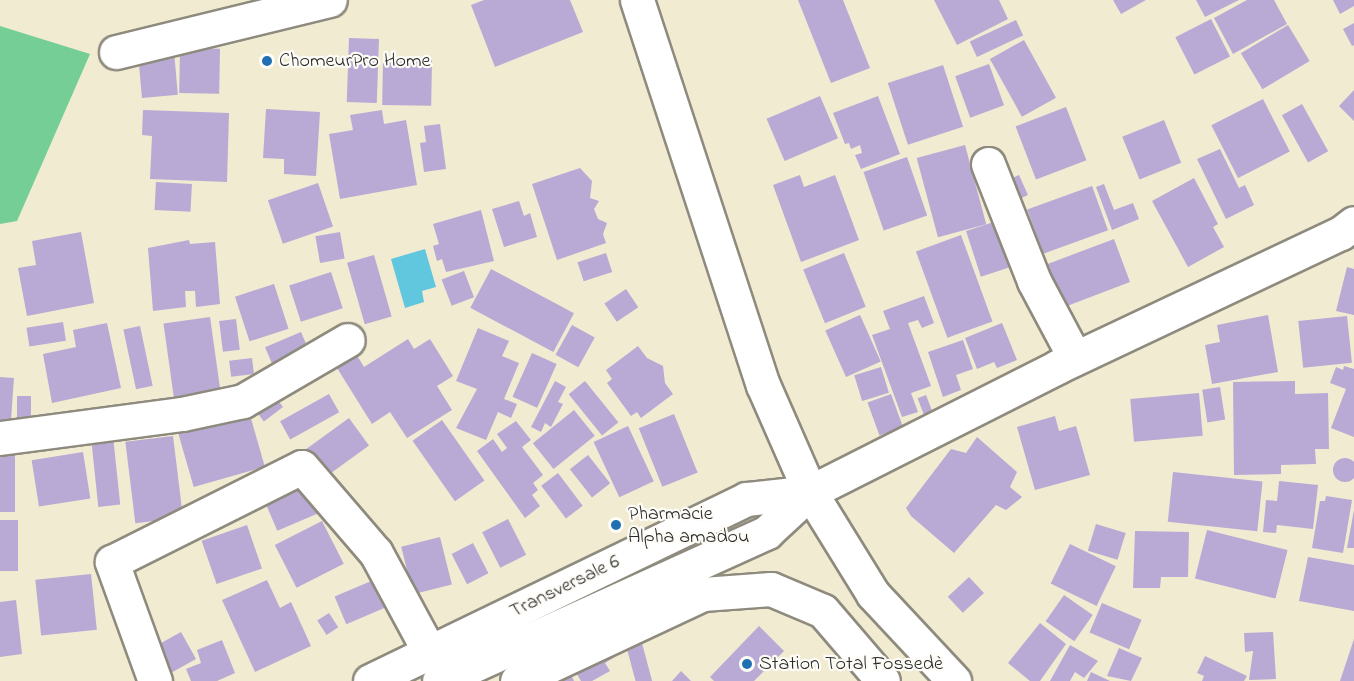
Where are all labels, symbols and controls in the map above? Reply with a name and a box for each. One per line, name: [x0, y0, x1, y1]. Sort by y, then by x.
place label: ChomeurPro Home: [279, 49, 430, 73]
marker: ChomeurPro Home: [260, 54, 274, 68]
place label: Pharmacie Alpha amadou: [628, 502, 749, 549]
marker: Pharmacie Alpha amadou: [609, 518, 623, 532]
street label: Transversale 6: [506, 550, 624, 624]
place label: Station Total Fossedè: [759, 652, 943, 676]
marker: Station Total Fossedè: [740, 657, 754, 671]

